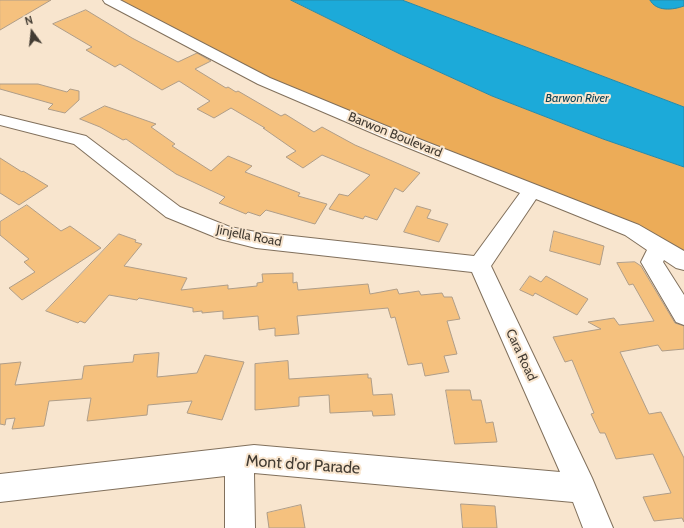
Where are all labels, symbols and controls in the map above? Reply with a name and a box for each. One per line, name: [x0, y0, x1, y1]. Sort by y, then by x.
north arrow: [12, 12, 52, 52]
text: N: [23, 13, 34, 28]
water label: Barwon River: [545, 91, 609, 105]
street label: Barwon Boulevard: [346, 109, 444, 161]
street label: Jinjella Road: [215, 222, 283, 250]
street label: Cara Road: [502, 326, 540, 384]
street label: Mont d'or Parade: [245, 451, 361, 479]

